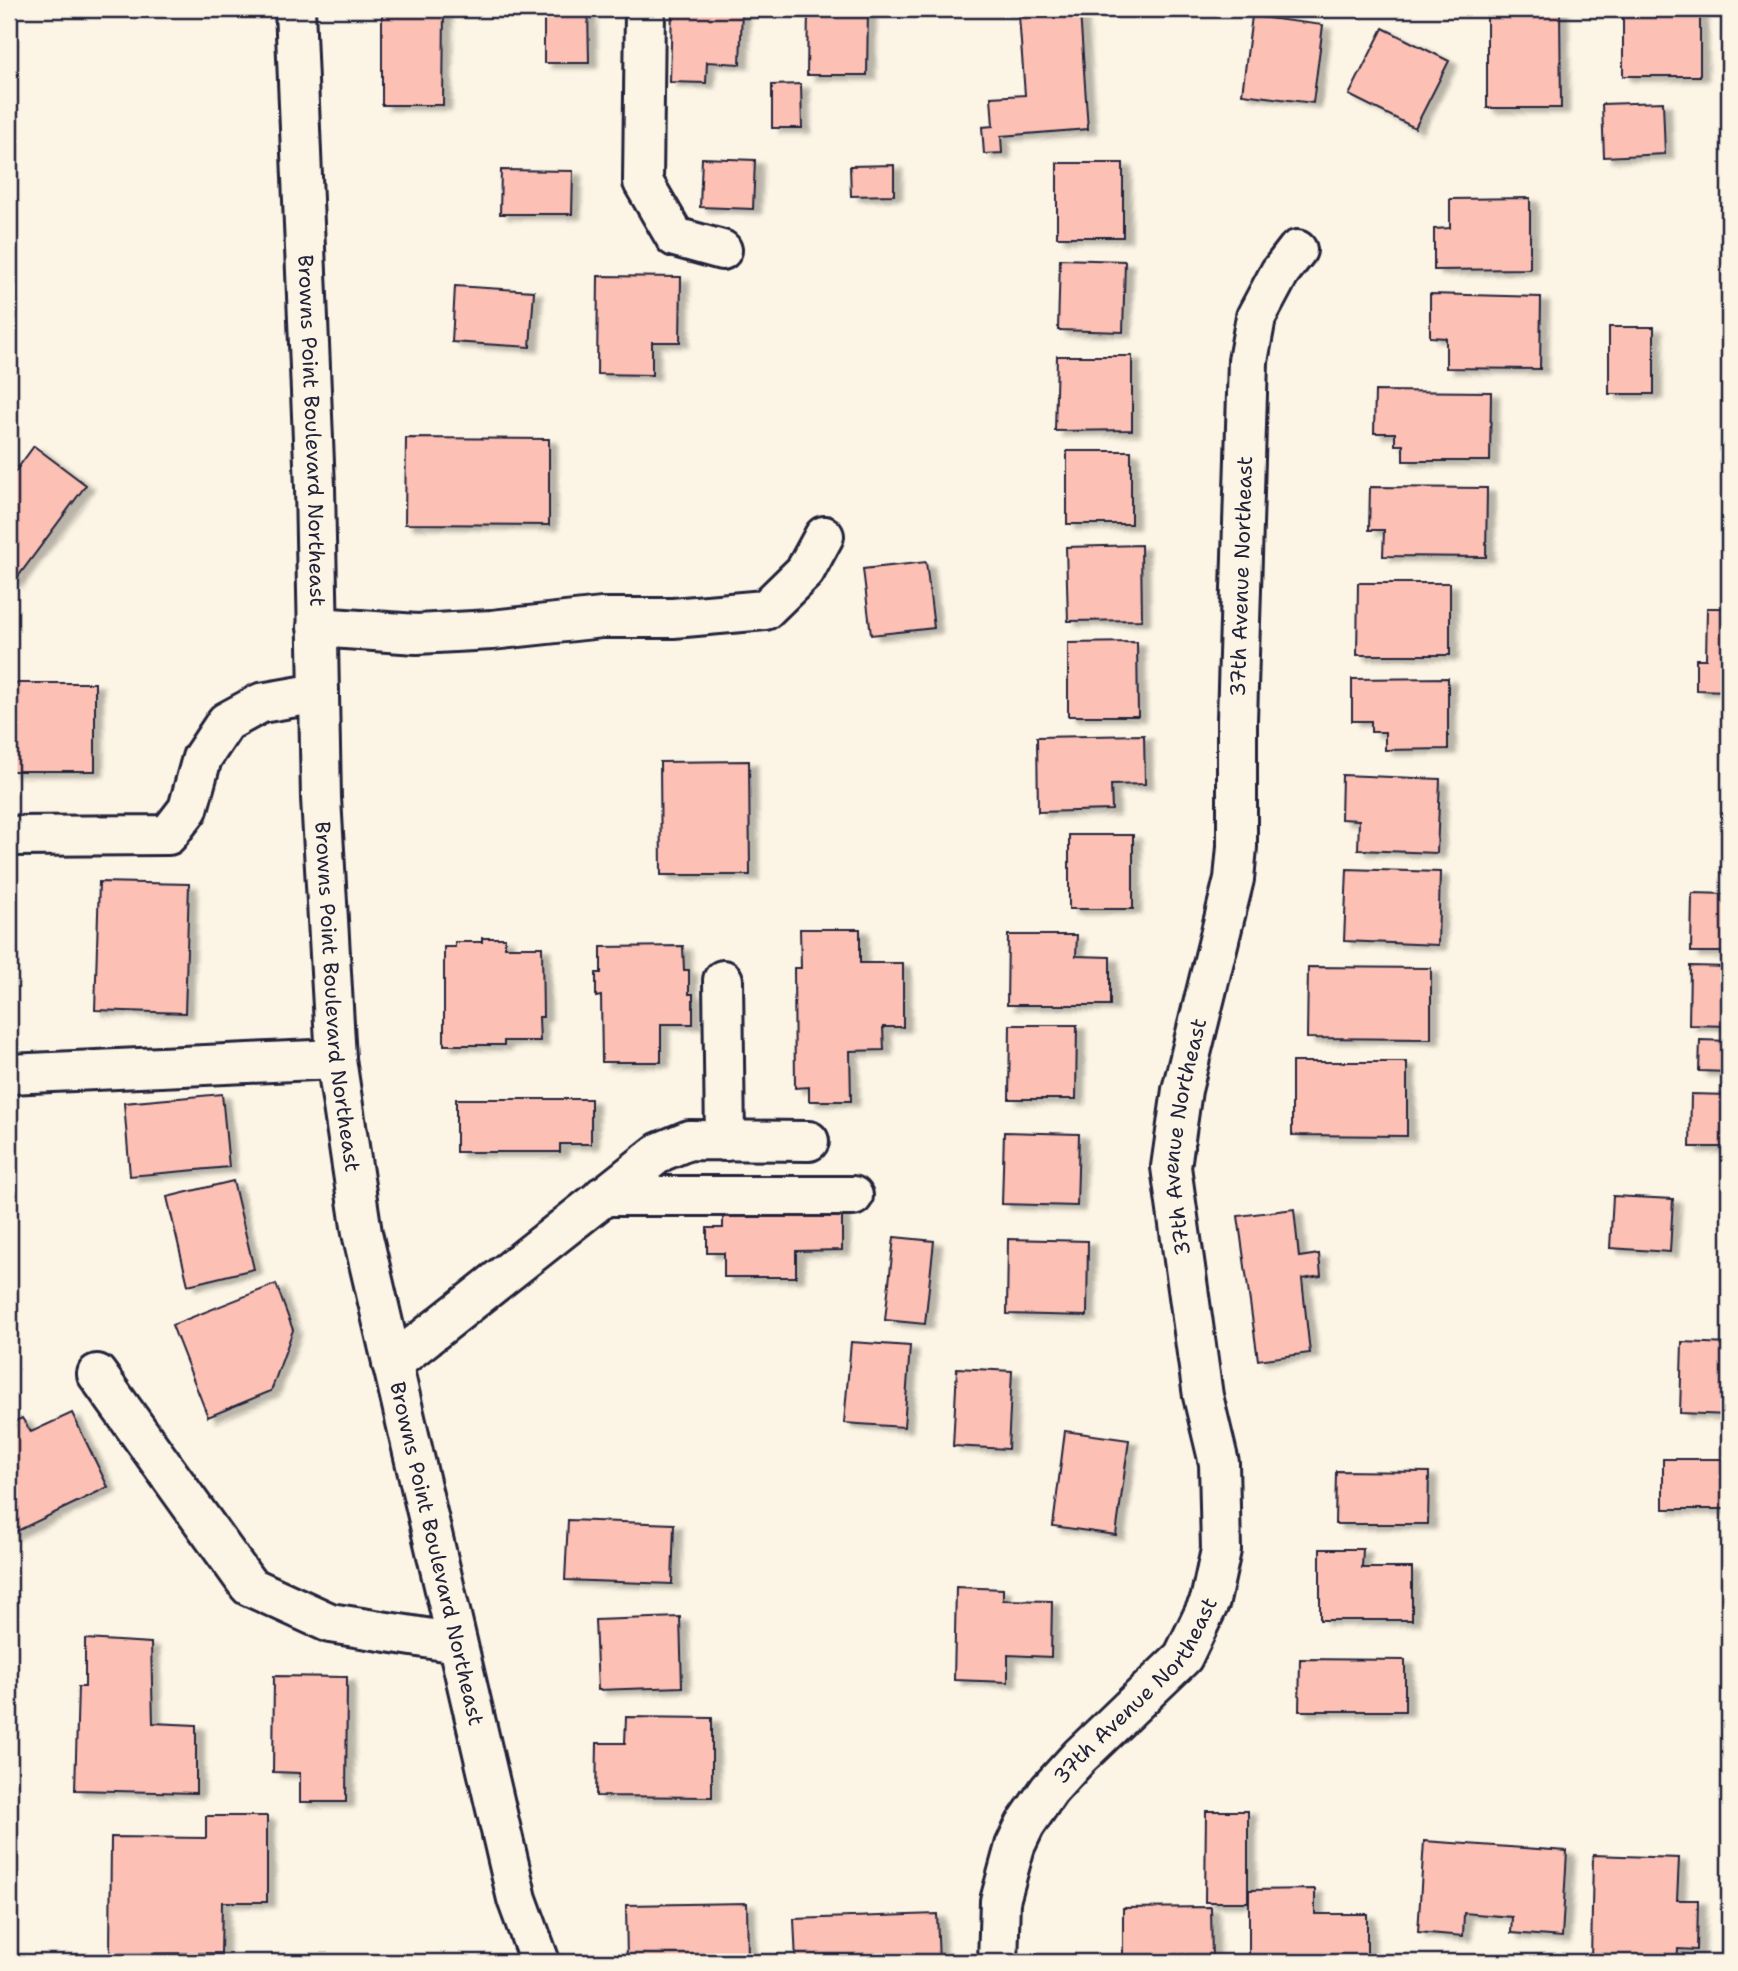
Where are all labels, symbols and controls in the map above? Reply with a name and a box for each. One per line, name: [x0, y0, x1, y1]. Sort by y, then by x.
street label: Browns Point Boulevard Northeast: [291, 254, 331, 607]
street label: 37th Avenue Northeast: [1224, 456, 1259, 697]
street label: Browns Point Boulevard Northeast: [308, 821, 367, 1174]
street label: 37th Avenue Northeast: [1157, 1015, 1213, 1258]
street label: Browns Point Boulevard Northeast: [383, 1379, 490, 1728]
street label: 37th Avenue Northeast: [1047, 1593, 1224, 1790]

